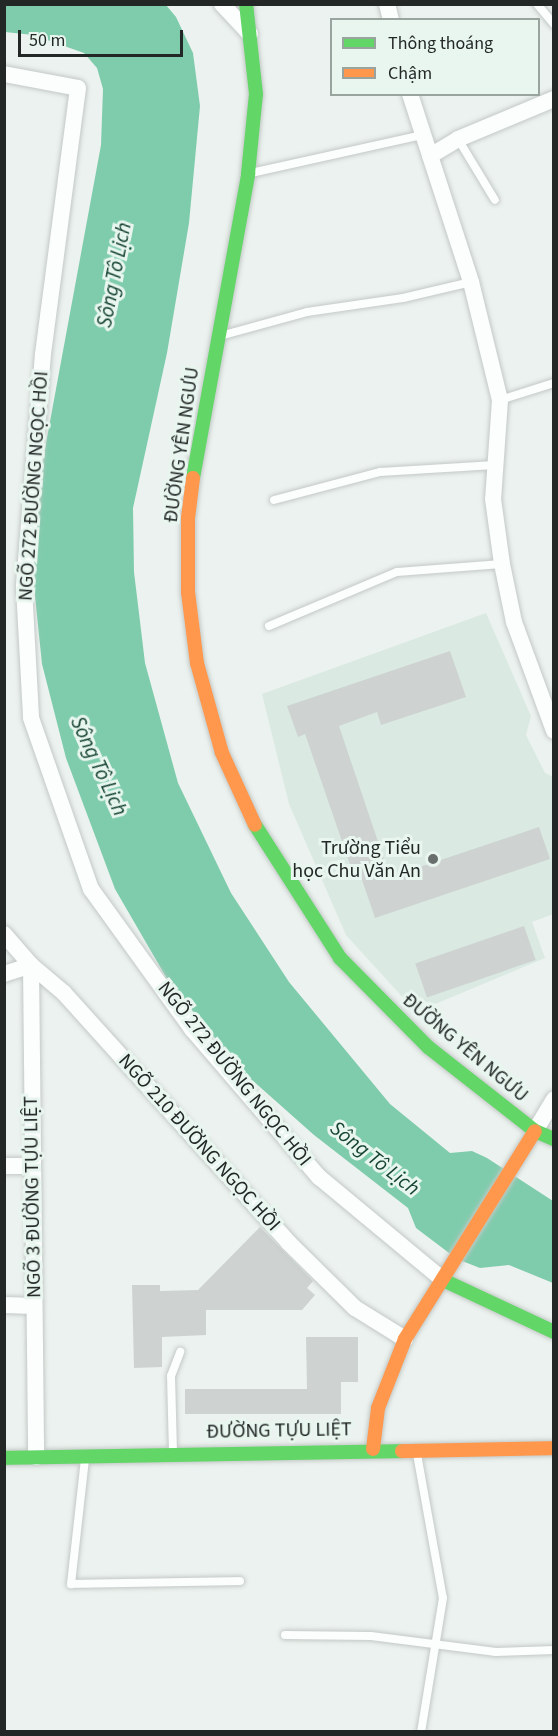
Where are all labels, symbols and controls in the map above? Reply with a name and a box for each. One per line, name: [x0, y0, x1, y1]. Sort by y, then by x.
scale bar: [21, 18, 186, 56]
legend: [330, 18, 540, 96]
text: 50 m: [29, 28, 65, 53]
text: Thông thoáng: [388, 31, 493, 56]
text: Chậm: [388, 61, 432, 86]
water label: Sông Tô Lịch: [91, 220, 137, 330]
street label: ĐƯỜNG YÊN NGƯU: [159, 366, 205, 524]
street label: NGÕ 272 ĐƯỜNG NGỌC HỒI: [14, 370, 54, 602]
water label: Sông Tô Lịch: [65, 712, 133, 820]
place label: Trường Tiểu học Chu Văn An: [292, 836, 421, 883]
marker: Trường Tiểu học Chu Văn An: [426, 852, 440, 866]
street label: NGÕ 272 ĐƯỜNG NGỌC HỒI: [152, 977, 316, 1171]
street label: ĐƯỜNG YÊN NGƯU: [397, 988, 533, 1108]
street label: NGÕ 210 ĐƯỜNG NGỌC HỒI: [113, 1049, 285, 1237]
street label: NGÕ 3 ĐƯỜNG TỰU LIỆT: [19, 1096, 47, 1298]
water label: Sông Tô Lịch: [325, 1115, 425, 1201]
street label: ĐƯỜNG TỰU LIỆT: [206, 1418, 352, 1444]

